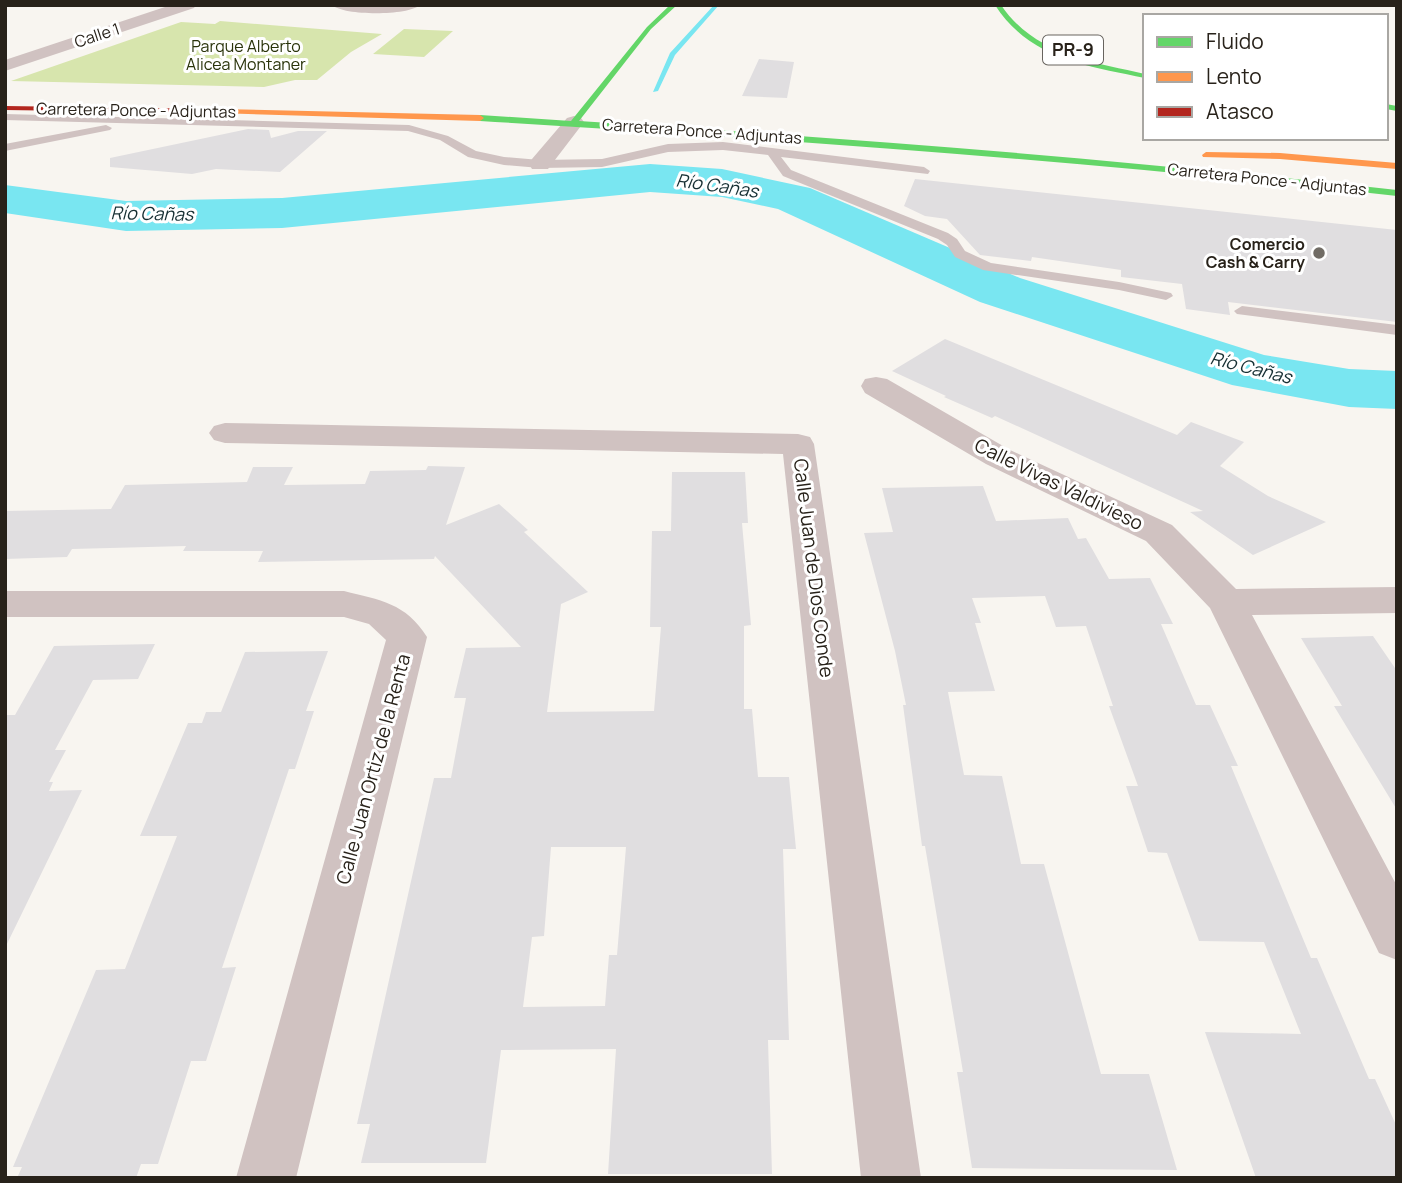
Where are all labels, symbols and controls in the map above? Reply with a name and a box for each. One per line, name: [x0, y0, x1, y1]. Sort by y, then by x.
legend: [1143, 14, 1388, 140]
street label: Calle 1: [71, 17, 123, 53]
text: Fluido: [1206, 27, 1264, 55]
park label: Parque Alberto Alicea Montaner: [186, 35, 306, 75]
road number: PR-9: [1043, 36, 1103, 64]
text: Lento: [1206, 62, 1262, 90]
street label: Carretera Ponce - Adjuntas: [36, 97, 236, 123]
text: Atasco: [1206, 97, 1274, 125]
street label: Carretera Ponce - Adjuntas: [601, 113, 803, 149]
street label: Carretera Ponce - Adjuntas: [1166, 158, 1368, 200]
water label: Río Cañas: [674, 167, 761, 203]
water label: Río Cañas: [110, 200, 195, 226]
place label: Comercio Cash & Carry: [1206, 233, 1305, 273]
marker: Comercio Cash & Carry: [1311, 245, 1327, 261]
water label: Río Cañas: [1208, 345, 1296, 389]
street label: Calle Vivas Valdivieso: [970, 432, 1148, 536]
street label: Calle Juan de Dios Conde: [788, 457, 840, 679]
street label: Calle Juan Ortiz de la Renta: [330, 651, 416, 887]

